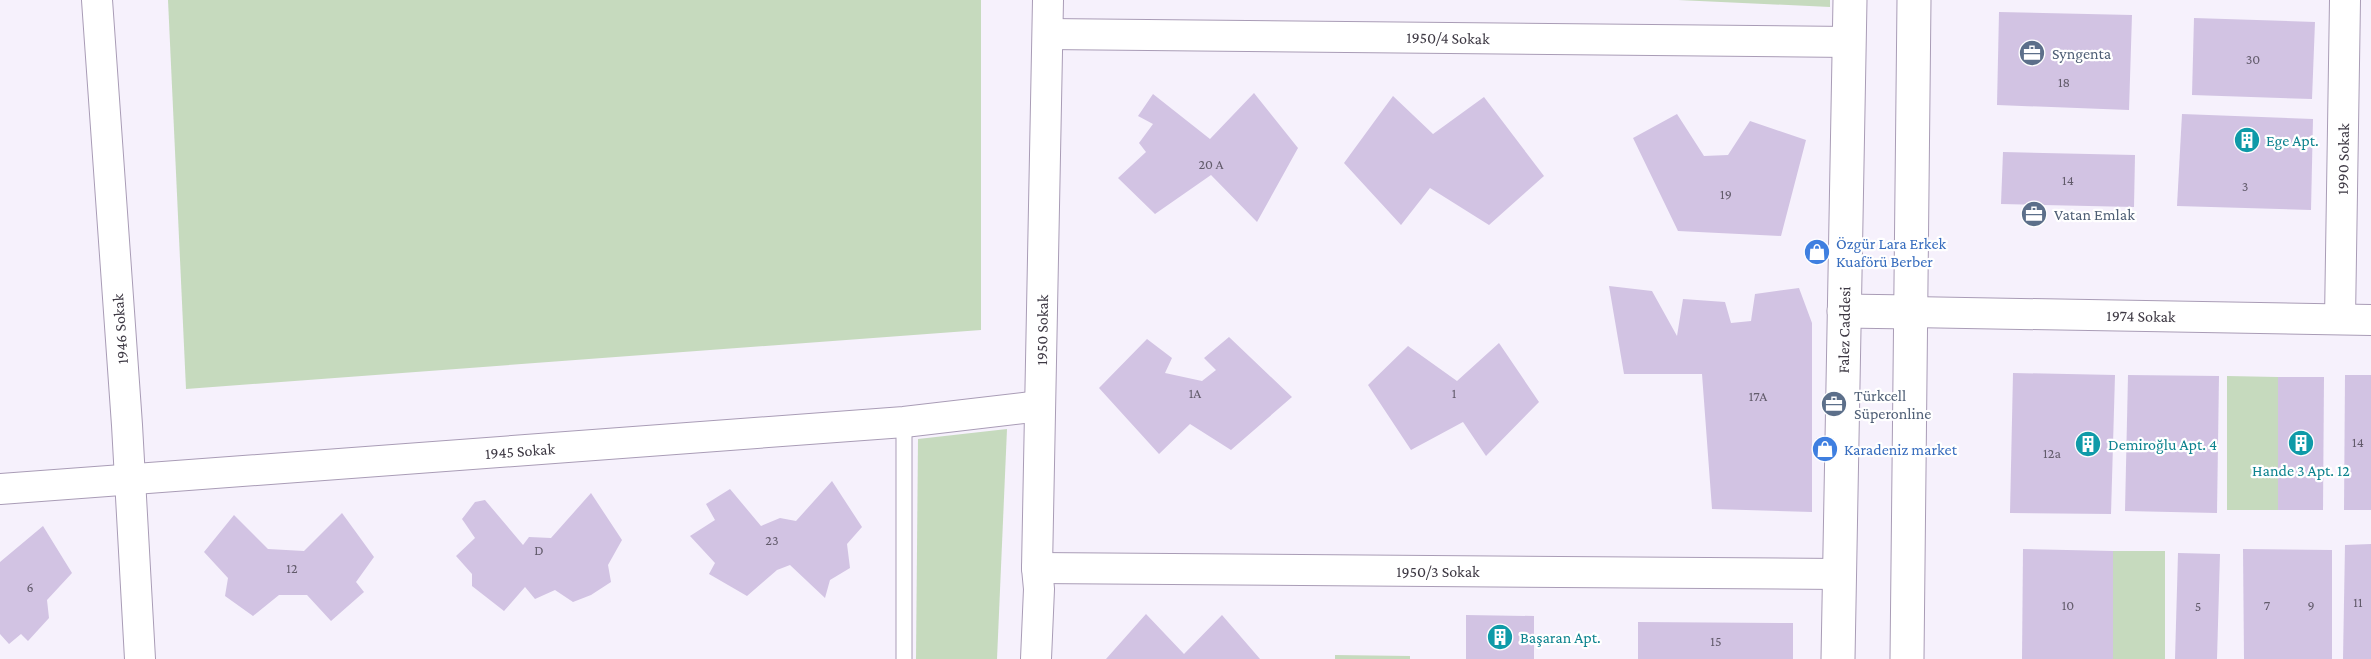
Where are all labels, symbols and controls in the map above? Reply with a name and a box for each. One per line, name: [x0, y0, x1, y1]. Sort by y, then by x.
street label: 1950/4 Sokak: [1406, 29, 1490, 47]
office icon: Syngenta: [2017, 38, 2047, 68]
place label: Syngenta: [2052, 45, 2112, 63]
house number: 30: [2246, 51, 2260, 67]
house number: 18: [2058, 74, 2070, 90]
street label: 1990 Sokak: [2334, 123, 2352, 195]
building icon: Ege Apt.: [2232, 125, 2262, 155]
place label: Ege Apt.: [2266, 132, 2319, 150]
house number: 20 A: [1198, 156, 1224, 172]
house number: 14: [2062, 172, 2074, 188]
house number: 3: [2242, 178, 2248, 194]
house number: 19: [1720, 186, 1732, 202]
office icon: Vatan Emlak: [2019, 199, 2049, 229]
place label: Vatan Emlak: [2054, 206, 2135, 223]
place label: Özgür Lara Erkek Kuaförü Berber: [1836, 235, 1946, 270]
shop icon: Özgür Lara Erkek Kuaförü Berber: [1802, 237, 1832, 267]
street label: Falez Caddesi: [1835, 286, 1853, 374]
street label: 1946 Sokak: [109, 293, 131, 365]
street label: 1950 Sokak: [1033, 294, 1051, 366]
street label: 1974 Sokak: [2106, 307, 2176, 325]
house number: 1A: [1189, 385, 1201, 401]
house number: 1: [1452, 385, 1457, 401]
place label: Türkcell Süperonline: [1854, 387, 1931, 423]
house number: 17A: [1749, 388, 1767, 404]
office icon: Türkcell Süperonline: [1819, 389, 1849, 419]
building icon: Hande 3 Apt. 12: [2286, 428, 2316, 458]
building icon: Demiroğlu Apt. 4: [2073, 429, 2103, 459]
shop icon: Karadeniz market: [1810, 434, 1840, 464]
house number: 14: [2352, 434, 2364, 450]
place label: Demiroğlu Apt. 4: [2108, 436, 2217, 454]
street label: 1945 Sokak: [485, 440, 556, 462]
place label: Karadeniz market: [1844, 441, 1958, 458]
house number: 12a: [2043, 445, 2061, 461]
place label: Hande 3 Apt. 12: [2252, 462, 2350, 480]
house number: 23: [765, 532, 779, 548]
house number: D: [534, 542, 544, 558]
house number: 12: [286, 560, 298, 576]
street label: 1950/3 Sokak: [1396, 563, 1480, 580]
house number: 6: [26, 579, 34, 595]
house number: 11: [2353, 594, 2363, 610]
house number: 10: [2062, 597, 2074, 613]
house number: 7: [2264, 597, 2271, 613]
house number: 9: [2307, 597, 2315, 613]
house number: 5: [2195, 598, 2201, 614]
building icon: Başaran Apt.: [1485, 622, 1515, 652]
place label: Başaran Apt.: [1520, 629, 1601, 647]
house number: 15: [1710, 633, 1722, 649]

